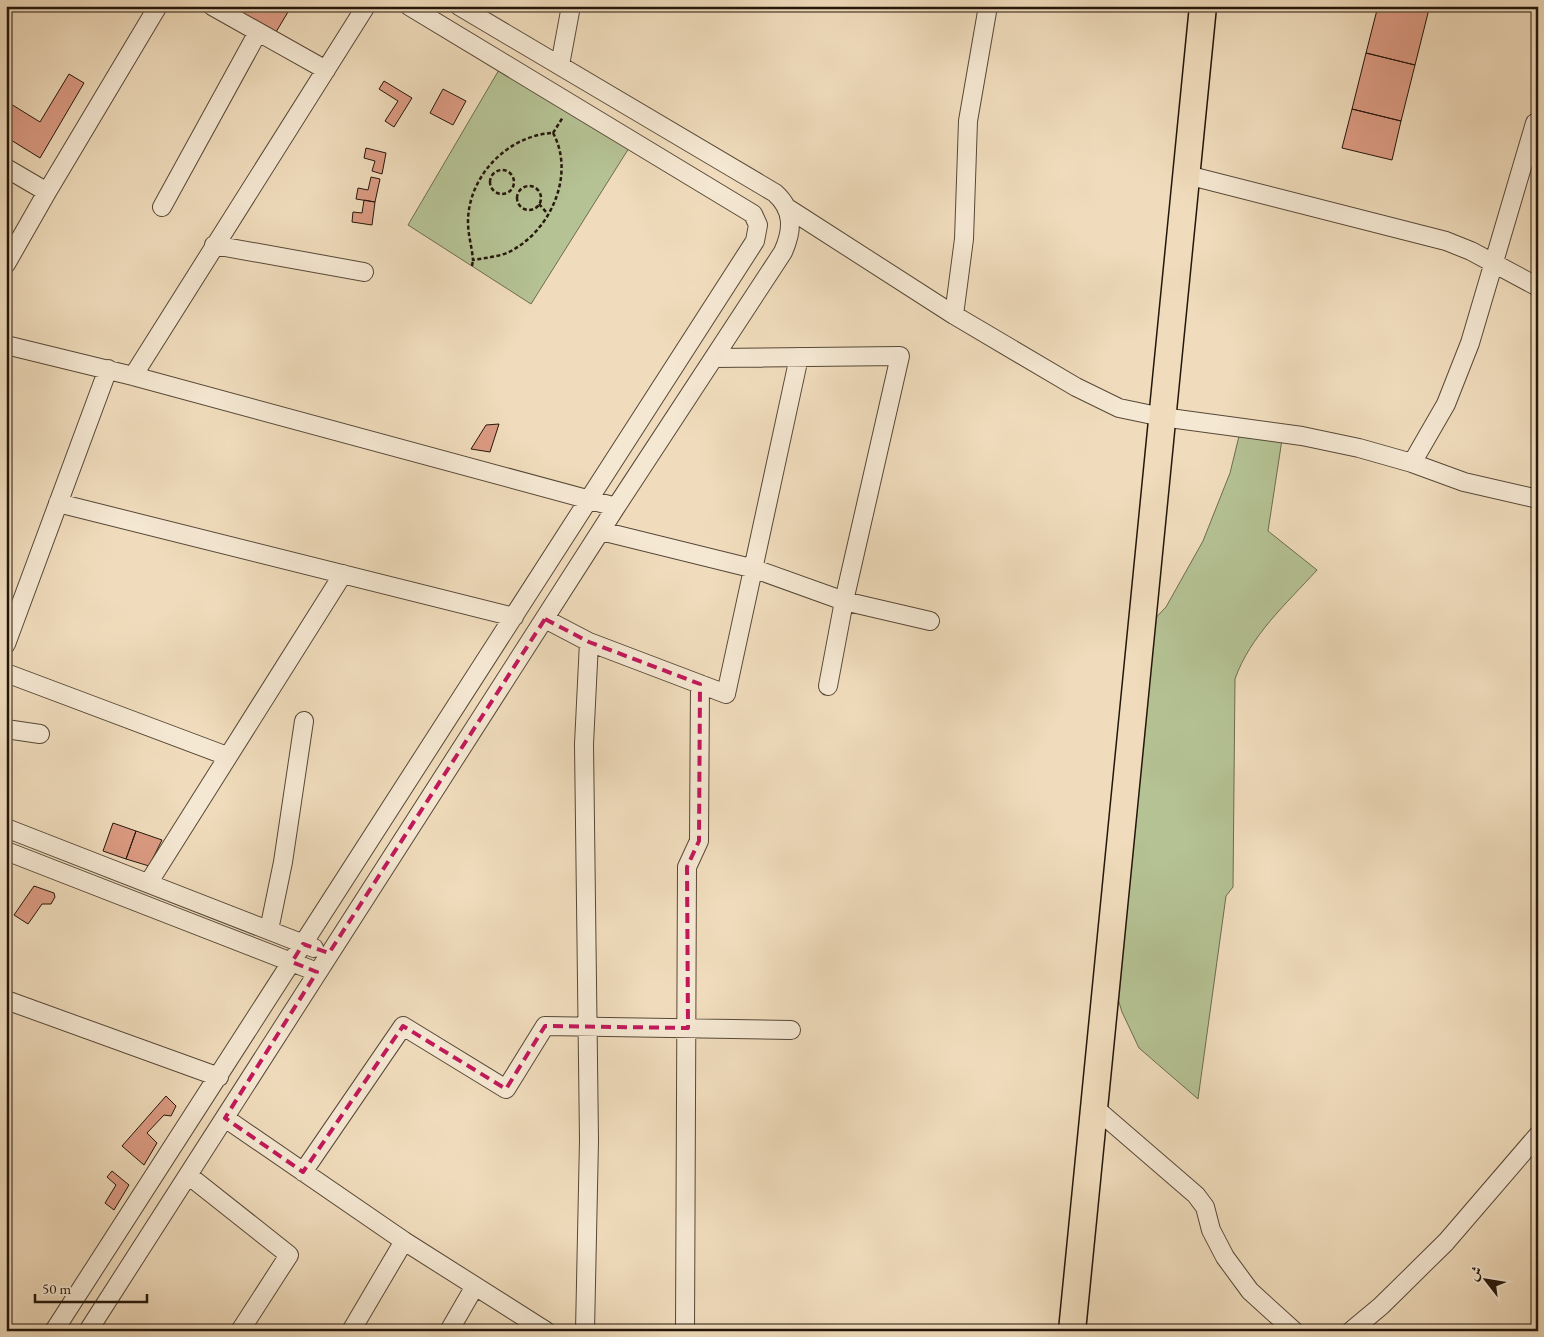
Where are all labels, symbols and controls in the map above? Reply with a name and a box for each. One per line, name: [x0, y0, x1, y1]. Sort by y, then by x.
north arrow: [1462, 1254, 1512, 1304]
text: ش: [1464, 1263, 1486, 1284]
scale bar: [35, 1272, 148, 1304]
text: 50 m: [42, 1279, 71, 1298]

